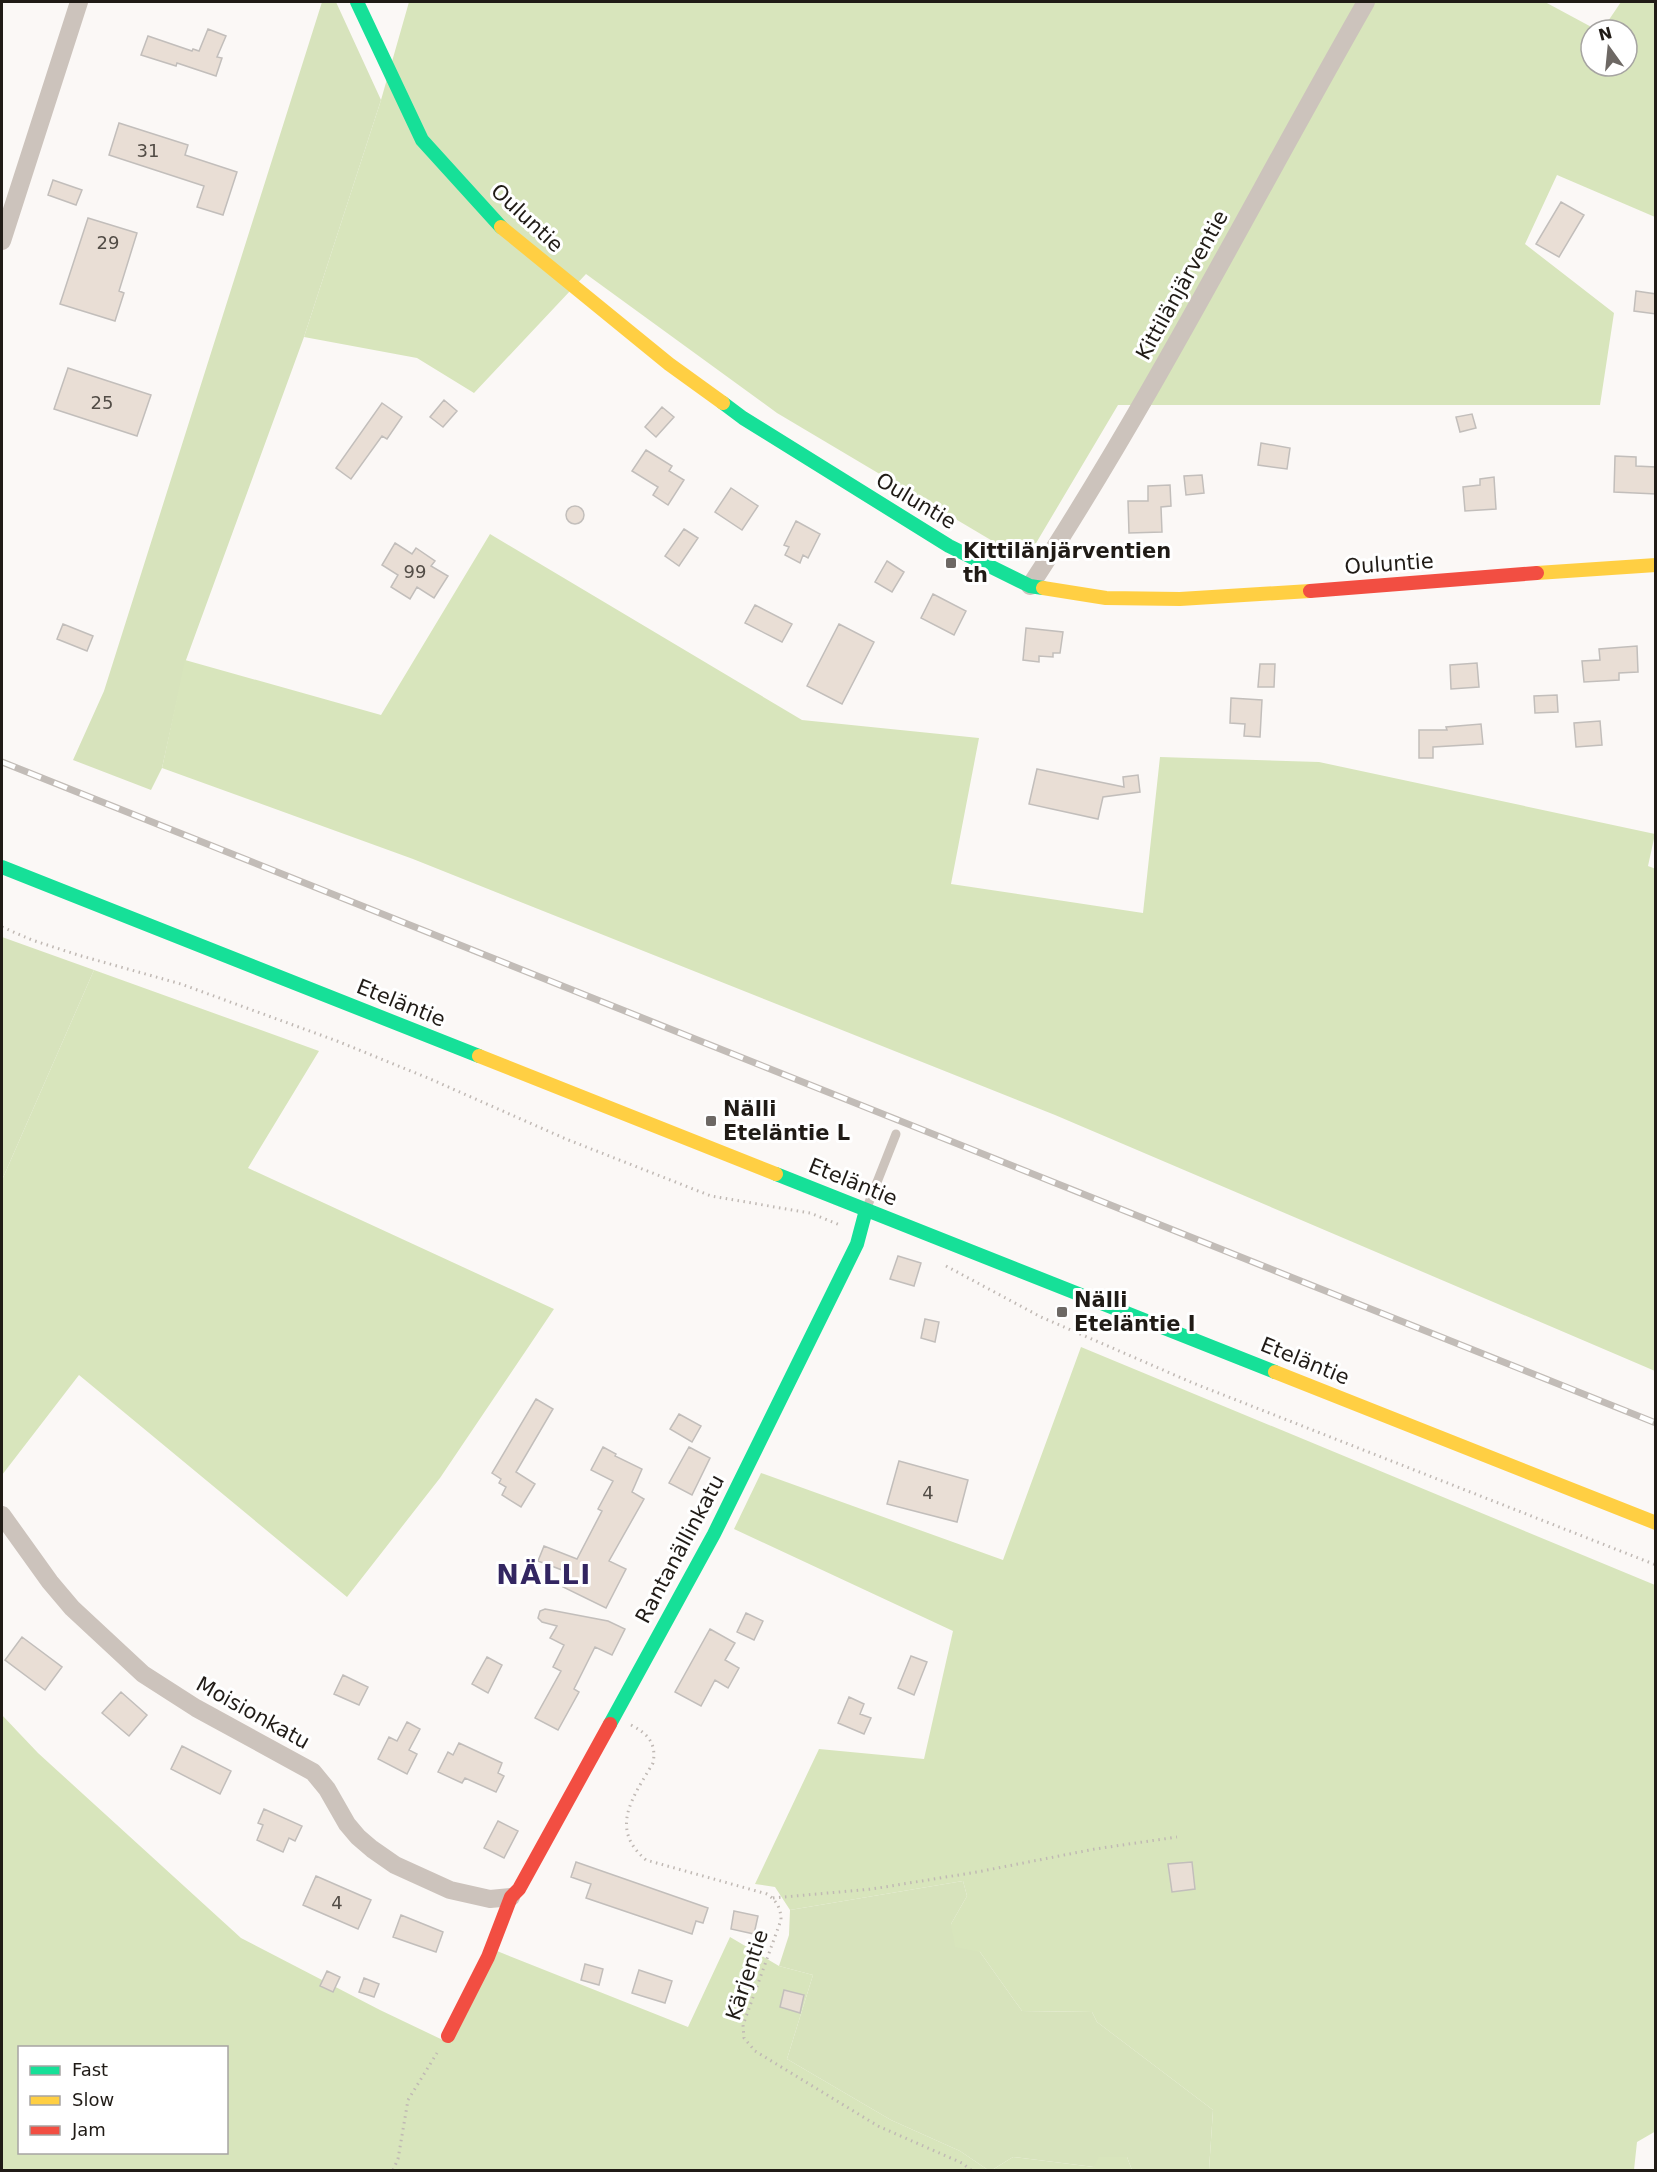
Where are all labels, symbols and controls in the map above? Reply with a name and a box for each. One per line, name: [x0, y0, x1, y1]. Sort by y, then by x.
north arrow: [1579, 18, 1639, 78]
text: N: [1596, 23, 1614, 45]
house number: 31: [137, 140, 159, 161]
street label: Ouluntie: [486, 179, 568, 257]
street label: Kittilänjärventie: [1131, 206, 1233, 364]
house number: 29: [97, 232, 119, 253]
house number: 25: [91, 392, 113, 413]
street label: Ouluntie: [872, 468, 960, 534]
place label: Kittilänjärventien th: [963, 539, 1171, 587]
street label: Ouluntie: [1344, 549, 1434, 579]
marker: Kittilänjärventien th: [944, 556, 958, 570]
house number: 99: [404, 561, 426, 582]
street label: Eteläntie: [353, 974, 449, 1032]
place label: Nälli Eteläntie L: [723, 1097, 850, 1145]
marker: Nälli Eteläntie L: [704, 1114, 718, 1128]
street label: Eteläntie: [805, 1153, 901, 1211]
place label: Nälli Eteläntie I: [1074, 1288, 1196, 1336]
marker: Nälli Eteläntie I: [1055, 1305, 1069, 1319]
street label: Eteläntie: [1257, 1332, 1353, 1390]
street label: Rantanällinkatu: [631, 1471, 729, 1627]
house number: 4: [922, 1482, 934, 1503]
district label: NÄLLI: [496, 1559, 592, 1590]
street label: Moisionkatu: [192, 1672, 314, 1754]
house number: 4: [331, 1892, 343, 1913]
street label: Kärjentie: [721, 1927, 773, 2023]
legend: [18, 2046, 228, 2154]
text: Fast: [72, 2059, 108, 2080]
text: Slow: [72, 2089, 114, 2110]
text: Jam: [71, 2119, 106, 2140]

